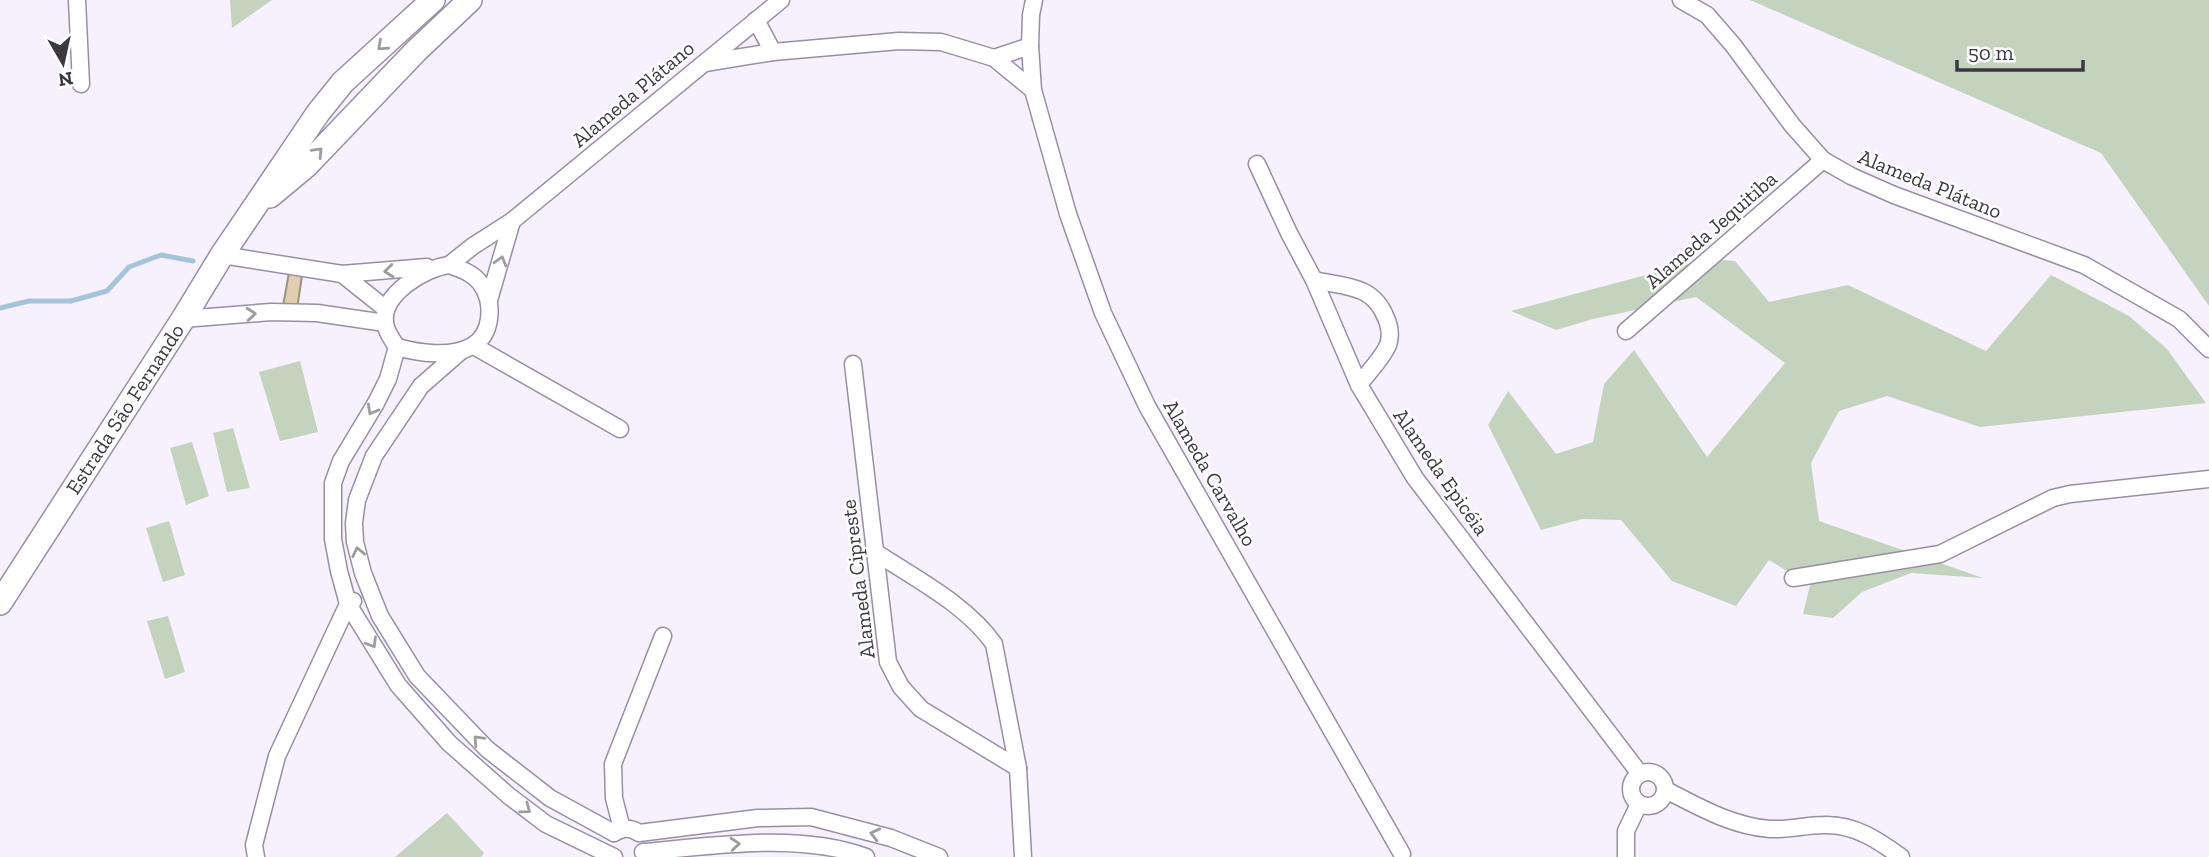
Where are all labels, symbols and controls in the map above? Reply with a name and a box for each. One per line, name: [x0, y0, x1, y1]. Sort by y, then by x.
north arrow: [28, 28, 98, 98]
scale bar: [1957, 28, 2083, 72]
street label: Alameda Plátano: [566, 35, 699, 152]
one-way arrow: [377, 38, 390, 50]
text: 50 m: [1968, 40, 2014, 65]
text: N: [57, 67, 75, 92]
street label: Alameda Plátano: [1855, 143, 2005, 224]
one-way arrow: [310, 147, 323, 160]
street label: Alameda Jequitiba: [1640, 166, 1782, 294]
one-way arrow: [493, 255, 508, 267]
one-way arrow: [383, 263, 395, 278]
one-way arrow: [246, 307, 257, 322]
street label: Estrada São Fernando: [60, 319, 189, 499]
street label: Alameda Carvalho: [1158, 395, 1263, 551]
one-way arrow: [367, 403, 380, 416]
street label: Alameda Epicéia: [1388, 403, 1494, 540]
street label: Alameda Cipreste: [835, 498, 880, 660]
one-way arrow: [352, 546, 366, 558]
one-way arrow: [364, 636, 377, 649]
one-way arrow: [474, 736, 487, 749]
one-way arrow: [518, 800, 531, 813]
one-way arrow: [869, 828, 881, 842]
one-way arrow: [730, 836, 741, 851]

